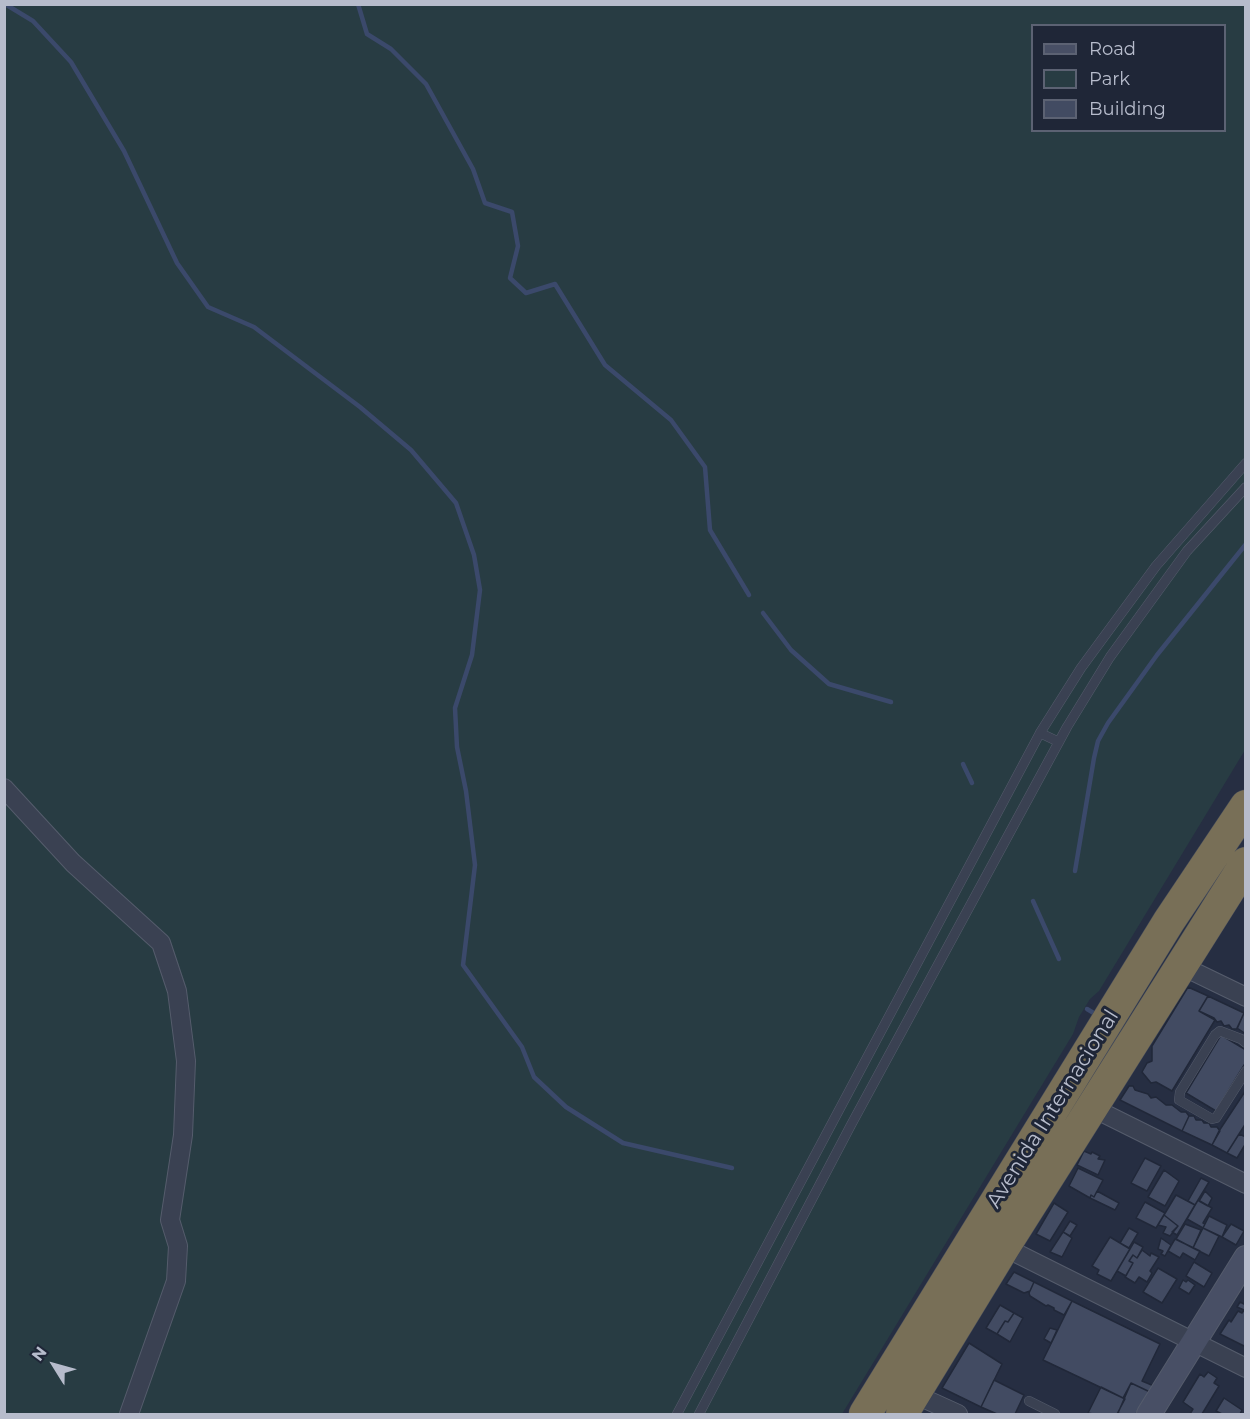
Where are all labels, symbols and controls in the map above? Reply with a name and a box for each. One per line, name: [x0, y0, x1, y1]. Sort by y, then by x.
legend: [1031, 24, 1226, 132]
text: Road: [1089, 38, 1136, 60]
text: Park: [1089, 68, 1130, 90]
text: Building: [1089, 98, 1166, 120]
street label: Avenida Internacional: [982, 1005, 1124, 1213]
north arrow: [24, 1335, 84, 1395]
text: N: [28, 1343, 51, 1365]

